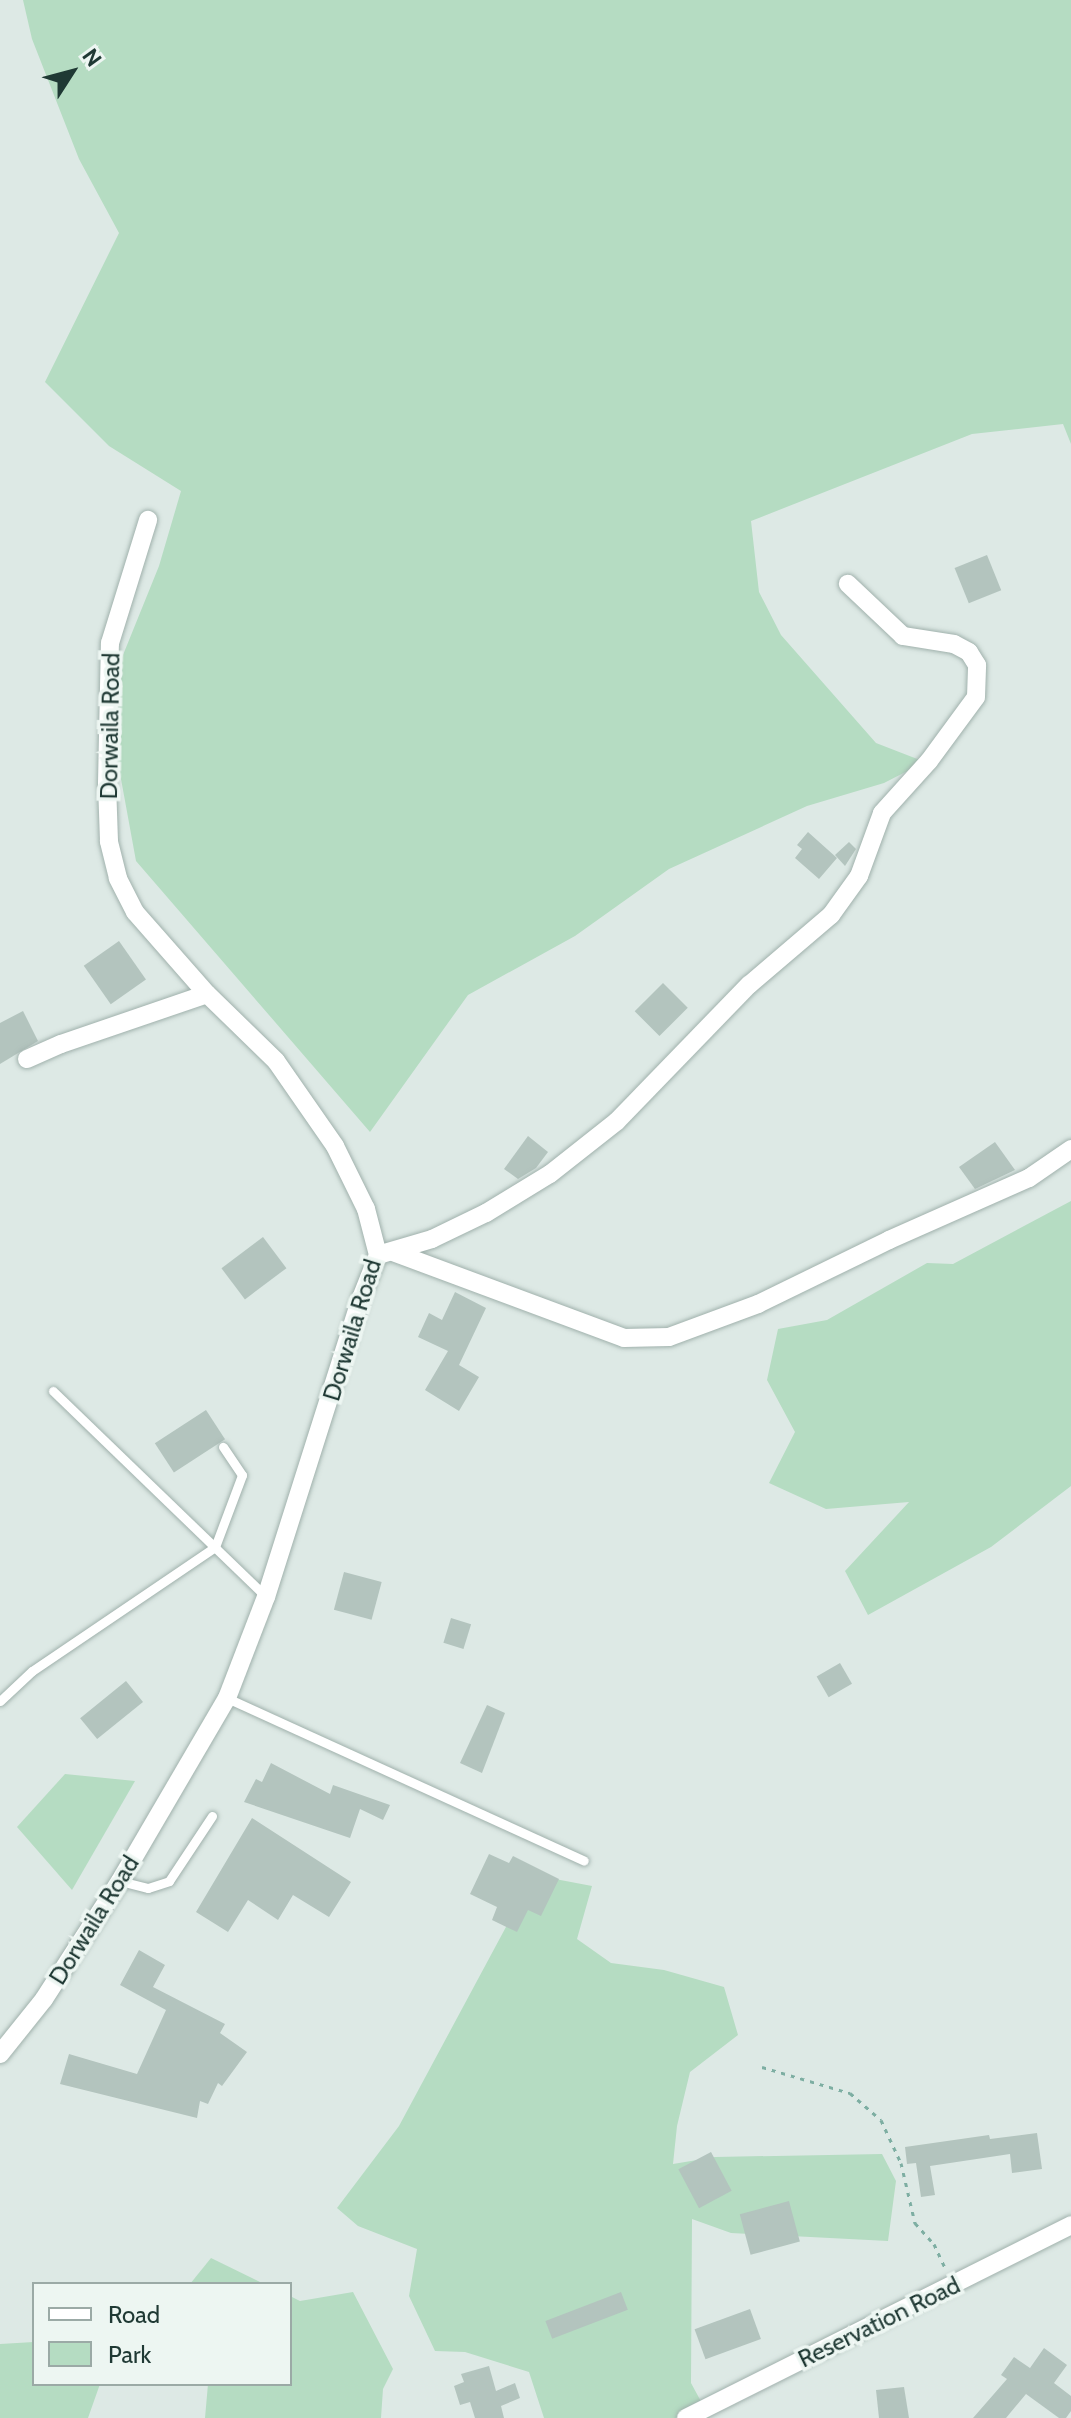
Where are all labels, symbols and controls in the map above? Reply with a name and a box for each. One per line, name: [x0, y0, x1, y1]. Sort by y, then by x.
north arrow: [32, 32, 112, 112]
text: N: [76, 43, 107, 72]
street label: Dorwaila Road: [94, 652, 126, 800]
street label: Dorwaila Road: [317, 1256, 387, 1404]
street label: Dorwaila Road: [43, 1850, 145, 1990]
street label: Reservation Road: [793, 2270, 965, 2374]
legend: [32, 2282, 292, 2386]
text: Road: [108, 2300, 160, 2329]
text: Park: [108, 2340, 151, 2369]

